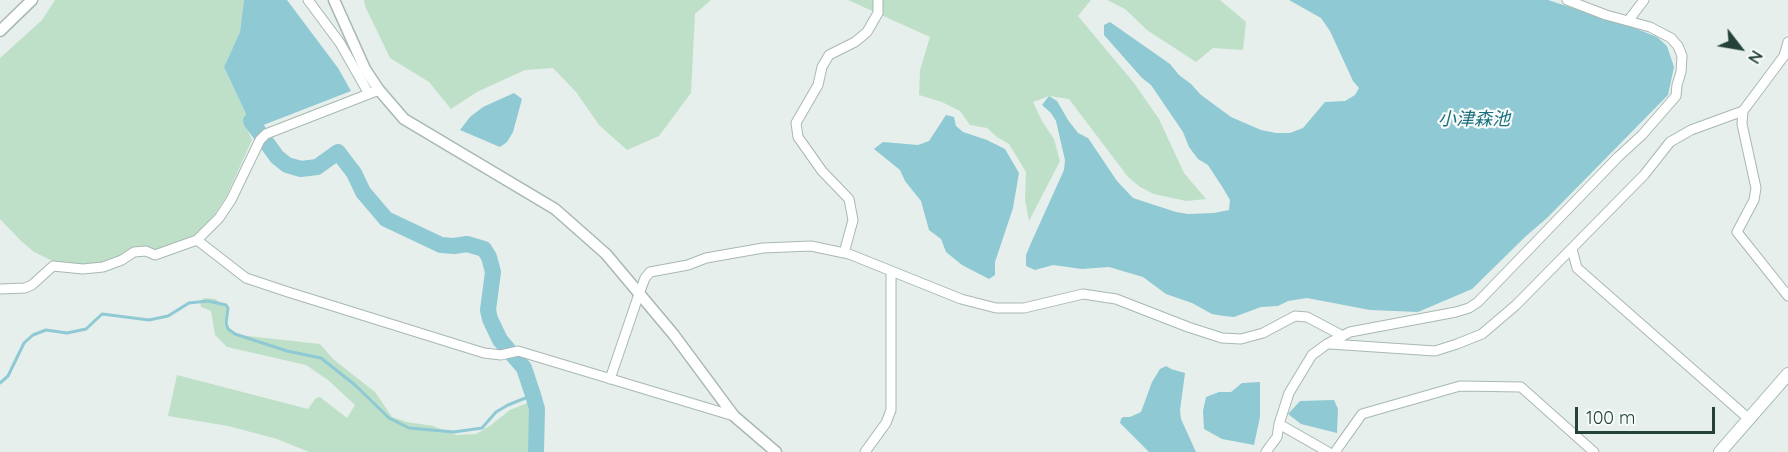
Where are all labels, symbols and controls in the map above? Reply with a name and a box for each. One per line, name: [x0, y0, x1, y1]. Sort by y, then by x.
north arrow: [1710, 18, 1770, 78]
text: N: [1744, 47, 1767, 67]
water label: 小津森池: [1438, 109, 1510, 131]
scale bar: [1578, 395, 1718, 433]
text: 100 m: [1586, 406, 1635, 429]

